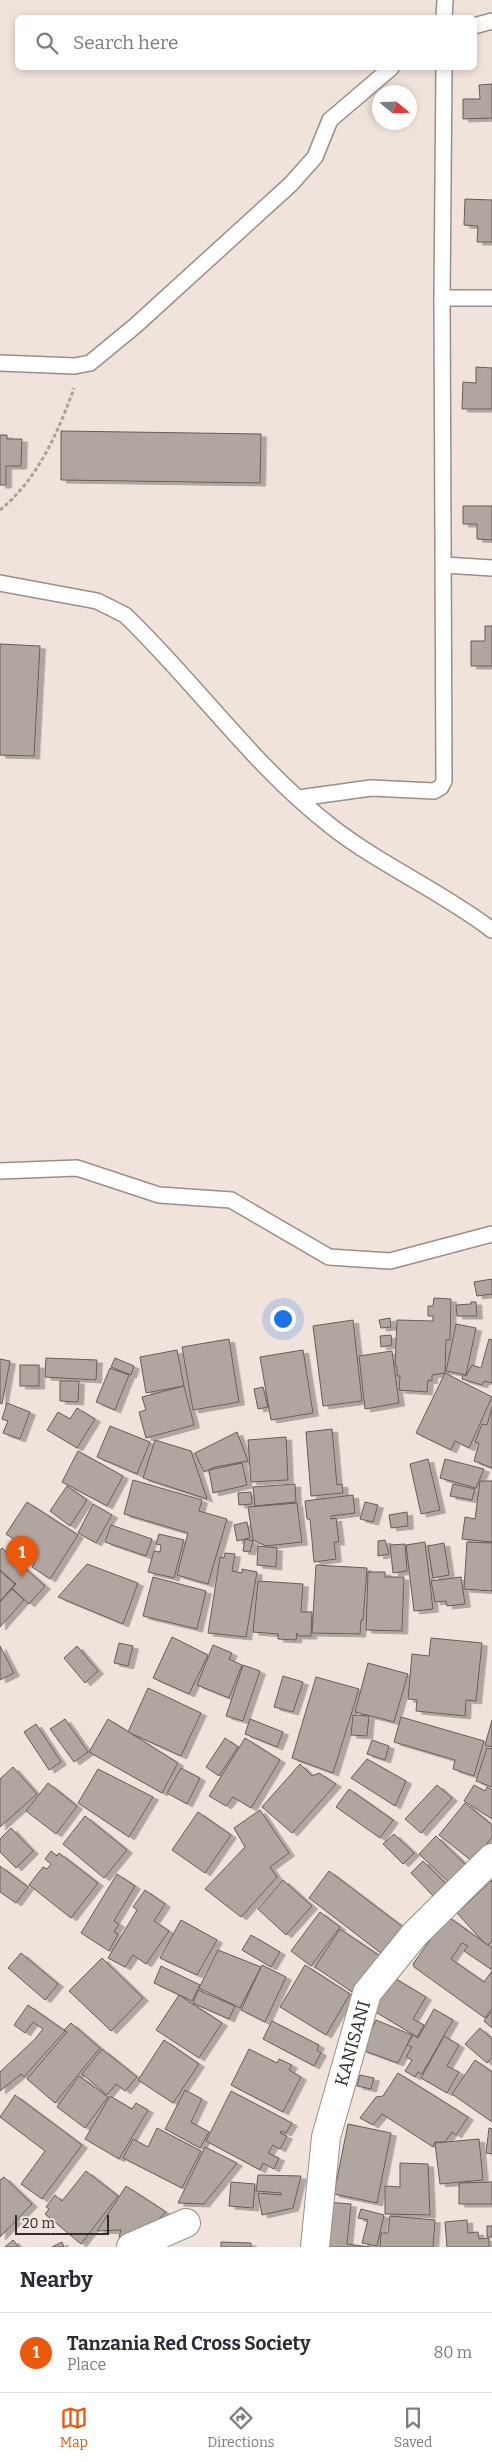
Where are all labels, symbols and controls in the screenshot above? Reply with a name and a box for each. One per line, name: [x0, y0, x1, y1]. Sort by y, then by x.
search box: [15, 15, 477, 70]
icon: search: [33, 29, 61, 57]
text: Search here: [73, 31, 178, 54]
north arrow: [372, 85, 417, 130]
your location: [270, 1306, 296, 1332]
pin: 1: [6, 1536, 38, 1577]
street label: KANISANI: [330, 1998, 375, 2089]
scale bar: [15, 2212, 109, 2235]
text: 20 m: [22, 2215, 55, 2232]
text: Nearby: [20, 2267, 93, 2293]
text: Tanzania Red Cross Society: [67, 2332, 311, 2355]
text: 1: [33, 2343, 39, 2362]
text: 80 m: [434, 2343, 472, 2362]
text: Place: [67, 2355, 106, 2374]
tab: Map: [60, 2404, 88, 2451]
tab: Directions: [207, 2404, 275, 2451]
tab: Saved: [394, 2404, 432, 2451]

